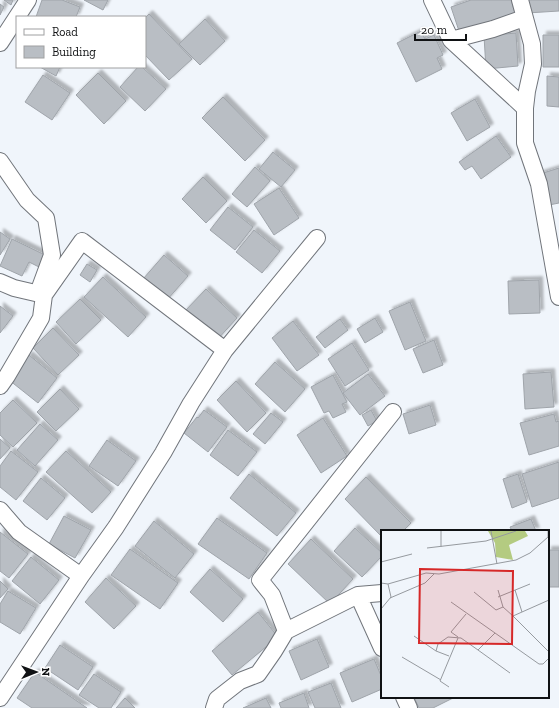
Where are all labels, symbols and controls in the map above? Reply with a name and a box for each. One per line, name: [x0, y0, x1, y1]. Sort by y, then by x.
legend: [16, 16, 146, 68]
scale bar: [415, 16, 466, 42]
text: 20 m: [421, 23, 448, 37]
text: Road: [52, 25, 78, 39]
text: Building: [52, 45, 96, 59]
inset map: [381, 530, 549, 698]
north arrow: [16, 652, 56, 692]
text: N: [39, 668, 52, 677]

